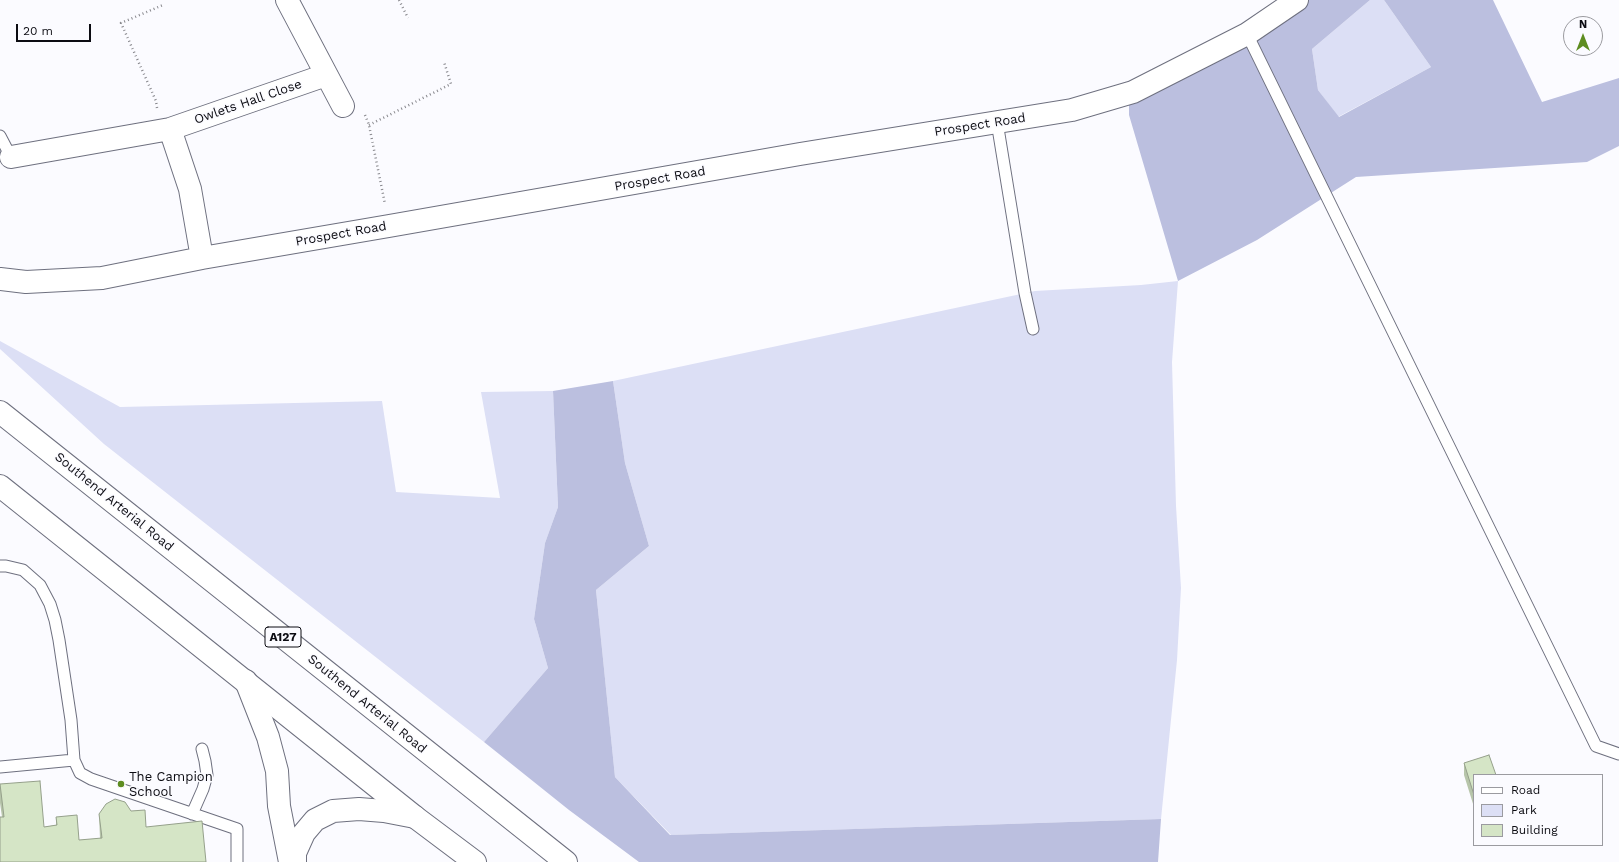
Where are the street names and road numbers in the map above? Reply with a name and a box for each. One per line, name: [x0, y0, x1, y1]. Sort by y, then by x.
street label: Owlets Hall Close: [192, 76, 304, 128]
street label: Prospect Road: [933, 110, 1027, 140]
street label: Prospect Road: [613, 163, 707, 195]
street label: Prospect Road: [294, 218, 388, 250]
street label: Southend Arterial Road: [51, 449, 177, 555]
road number: A127: [265, 627, 301, 647]
street label: Southend Arterial Road: [304, 651, 430, 757]

